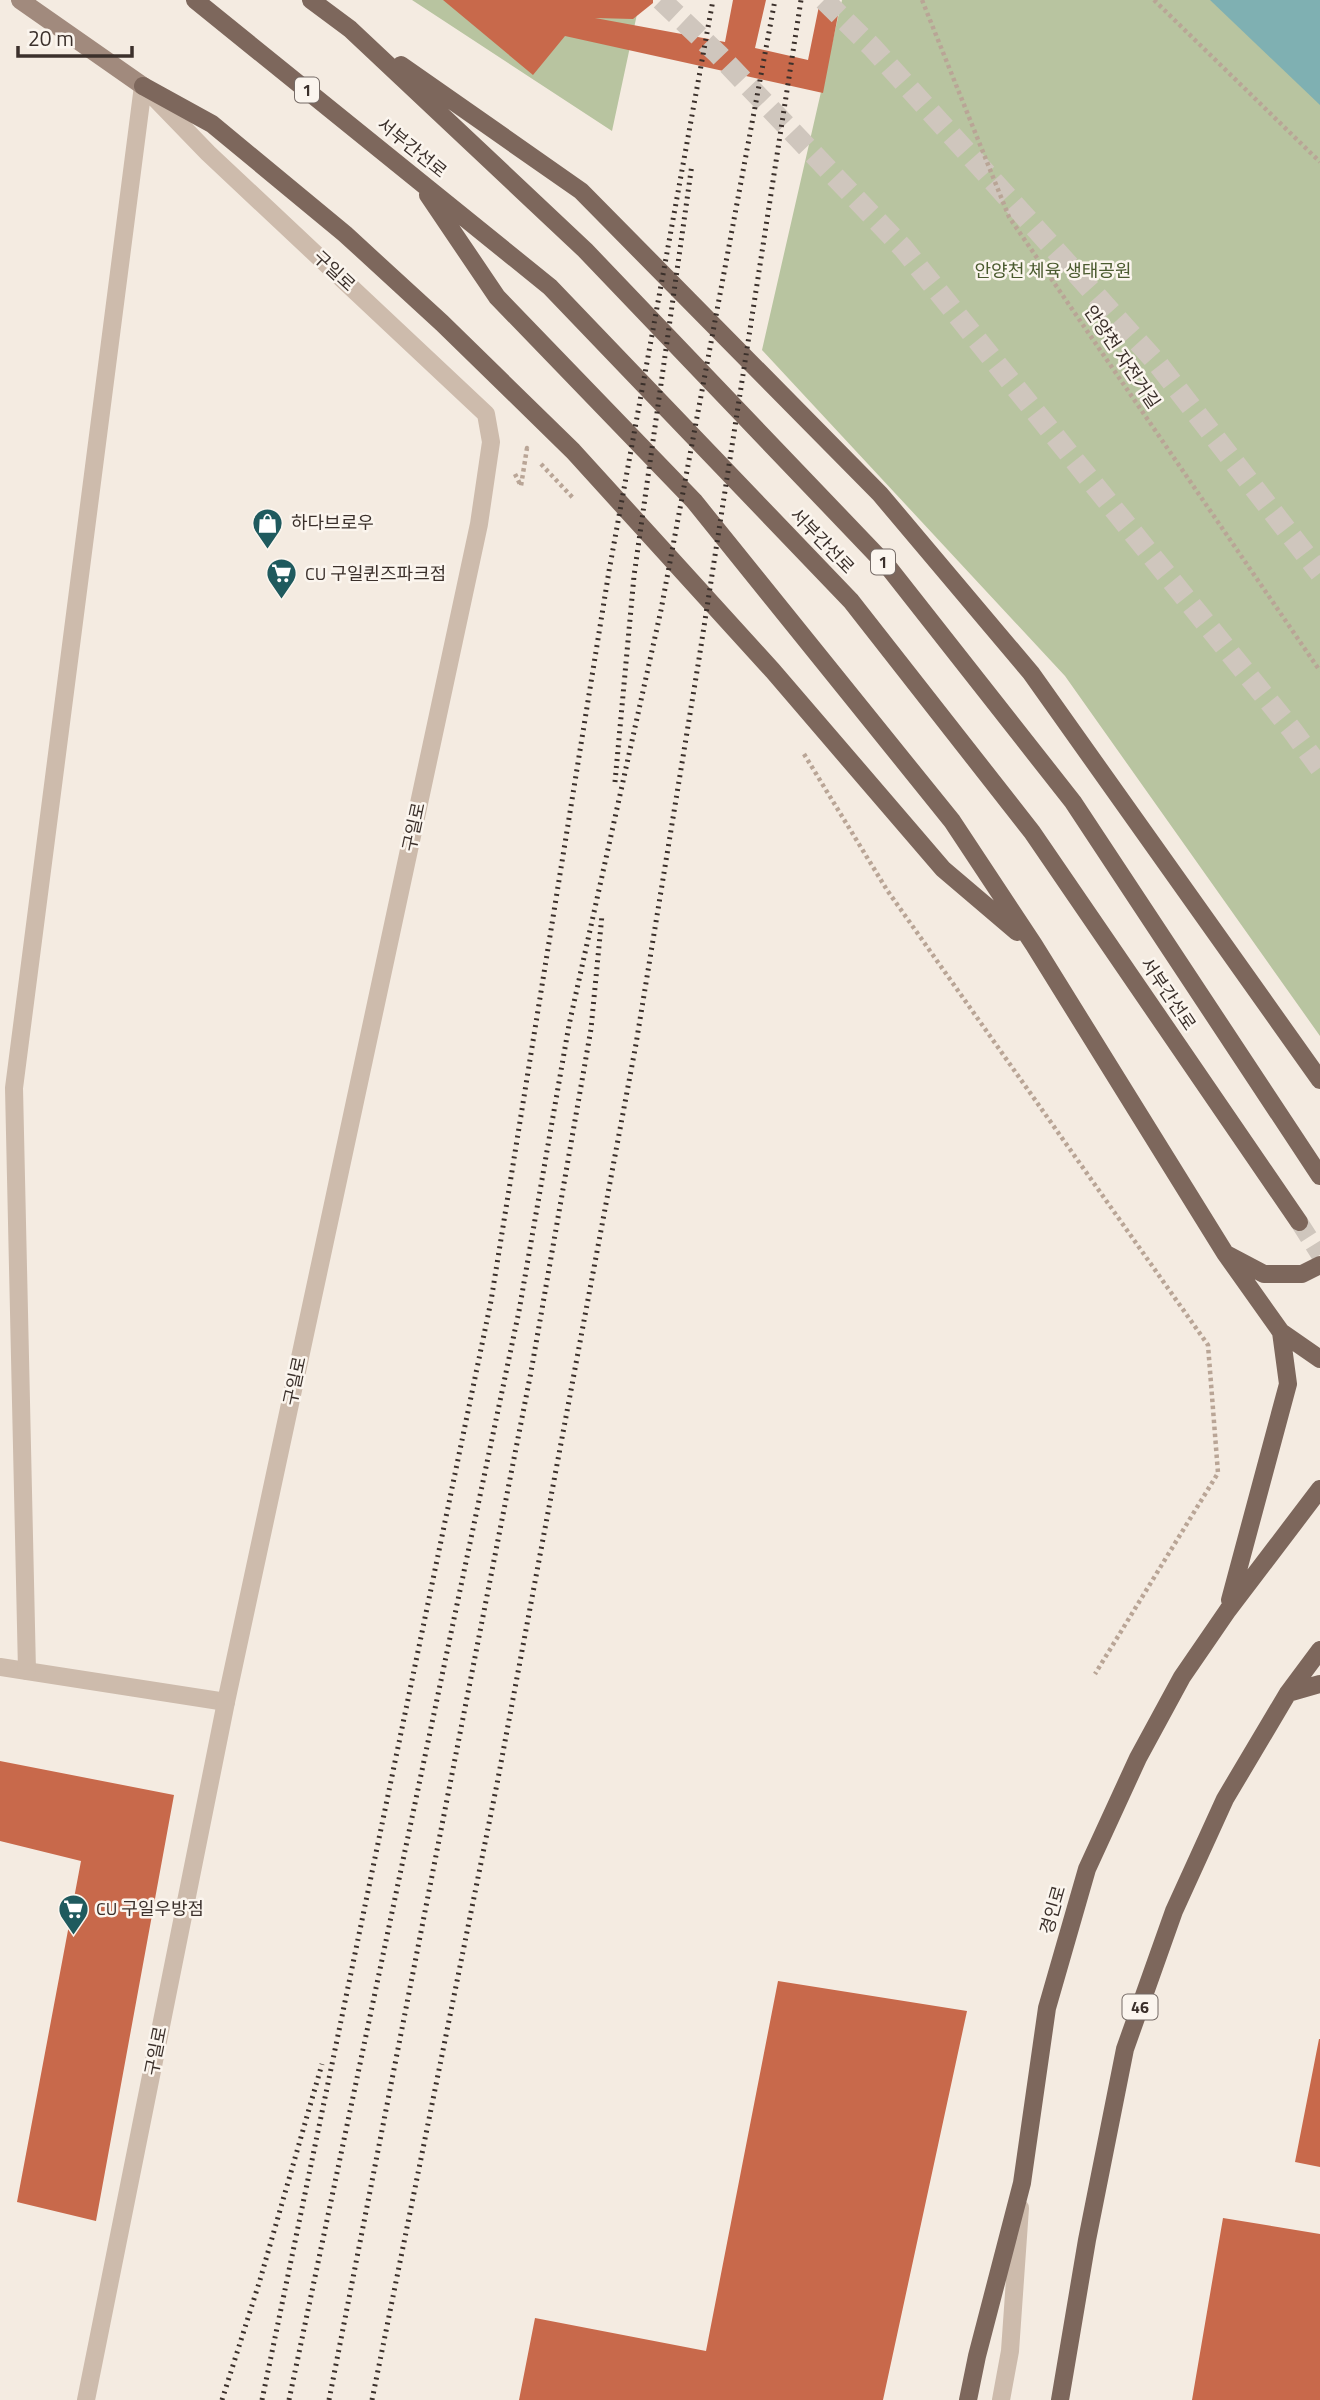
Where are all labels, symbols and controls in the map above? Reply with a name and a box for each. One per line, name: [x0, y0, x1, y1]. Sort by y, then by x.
scale bar: [18, 14, 131, 58]
text: 20 m: [28, 22, 74, 54]
road number: 1: [295, 78, 319, 102]
street label: 서부간선로: [372, 111, 453, 184]
street label: 구일로: [307, 244, 362, 297]
park label: 안양천 체육 생태공원: [975, 257, 1131, 284]
street label: 안양천 자전거길: [1078, 299, 1167, 414]
street label: 서부간선로: [784, 501, 861, 580]
shop icon: 하다브로우: [251, 506, 285, 550]
place label: 하다브로우: [291, 509, 374, 536]
road number: 1: [871, 550, 895, 575]
supermarket icon: CU 구일퀸즈파크점: [265, 557, 299, 601]
place label: CU 구일퀸즈파크점: [305, 560, 446, 587]
street label: 구일로: [395, 800, 432, 854]
street label: 서부간선로: [1134, 952, 1203, 1036]
street label: 구일로: [276, 1354, 313, 1408]
street label: 경인로: [1033, 1882, 1072, 1937]
supermarket icon: CU 구일우방점: [56, 1892, 90, 1936]
place label: CU 구일우방점: [96, 1895, 204, 1922]
road number: 46: [1122, 1994, 1158, 2020]
street label: 구일로: [138, 2024, 174, 2078]

